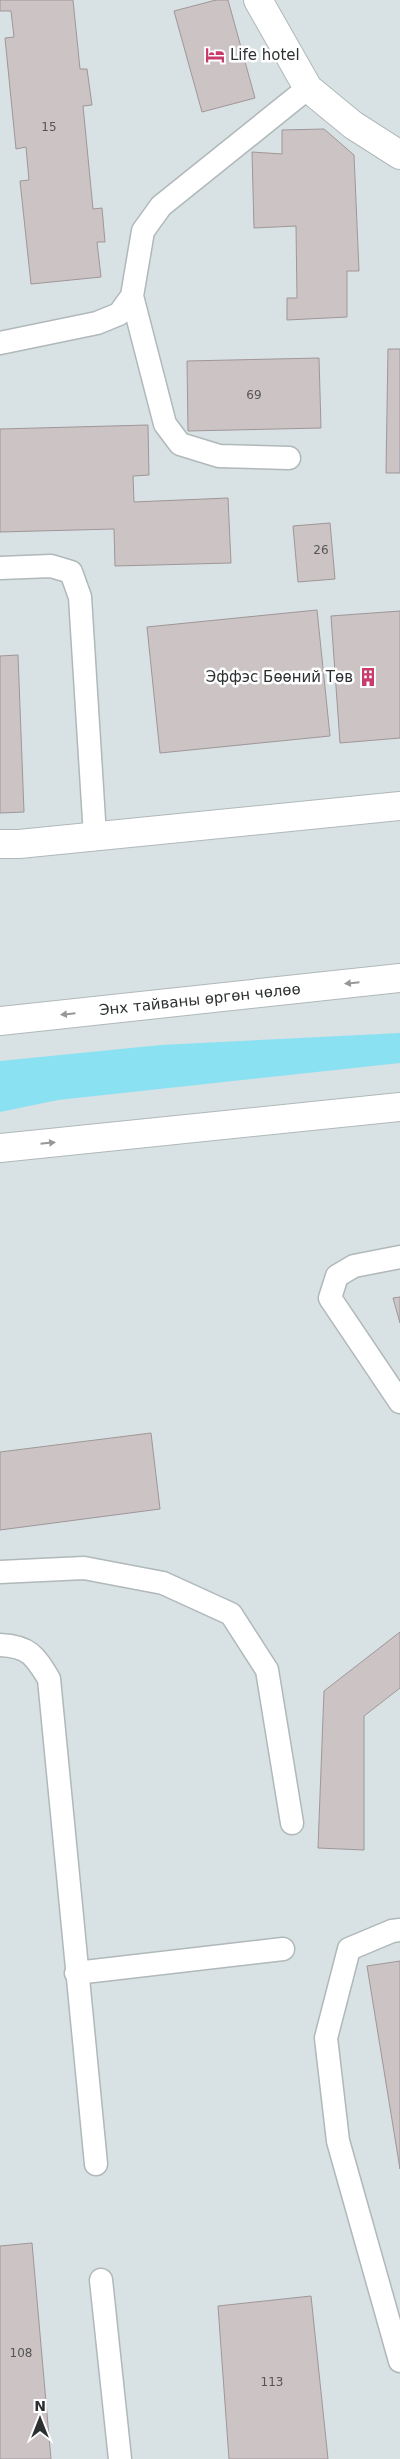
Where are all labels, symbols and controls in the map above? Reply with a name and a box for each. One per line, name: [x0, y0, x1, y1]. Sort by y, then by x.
hotel icon: Life hotel: [204, 44, 226, 66]
place label: Life hotel: [230, 46, 300, 64]
house number: 15: [41, 120, 57, 134]
house number: 69: [246, 388, 262, 402]
house number: 26: [313, 543, 329, 557]
building icon: Эффэс Бөөний Төв: [357, 666, 379, 688]
place label: Эффэс Бөөний Төв: [206, 668, 353, 686]
one-way arrow: [343, 979, 359, 987]
street label: Энх тайваны өргөн чөлөө: [98, 980, 302, 1019]
one-way arrow: [60, 1010, 76, 1018]
one-way arrow: [41, 1139, 57, 1147]
house number: 108: [10, 2346, 32, 2360]
house number: 113: [261, 2375, 283, 2389]
north arrow: [15, 2394, 65, 2444]
text: N: [34, 2398, 46, 2414]

